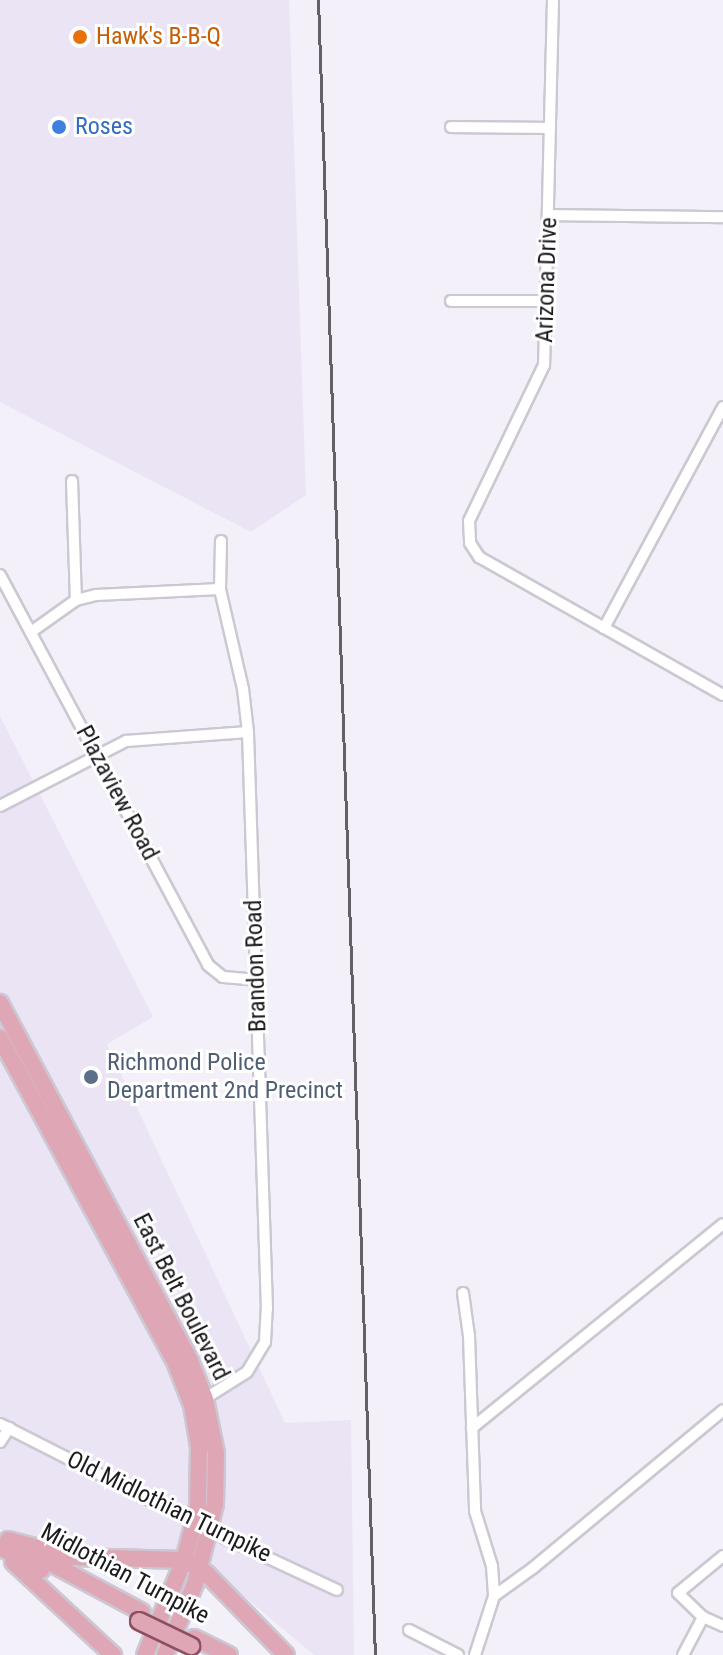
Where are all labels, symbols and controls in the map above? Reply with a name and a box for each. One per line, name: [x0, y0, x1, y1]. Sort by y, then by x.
place label: Hawk's B-B-Q: [96, 23, 221, 51]
marker: Hawk's B-B-Q: [71, 28, 89, 46]
place label: Roses: [75, 113, 133, 141]
marker: Roses: [50, 118, 68, 136]
street label: Arizona Drive: [530, 217, 564, 343]
street label: Plazaview Road: [69, 721, 165, 865]
street label: Brandon Road: [239, 899, 273, 1033]
place label: Richmond Police Department 2nd Precinct: [107, 1049, 343, 1105]
marker: Richmond Police Department 2nd Precinct: [82, 1068, 100, 1086]
street label: East Belt Boulevard: [127, 1209, 235, 1385]
street label: Old Midlothian Turnpike: [62, 1445, 276, 1569]
street label: Midlothian Turnpike: [36, 1517, 214, 1631]

